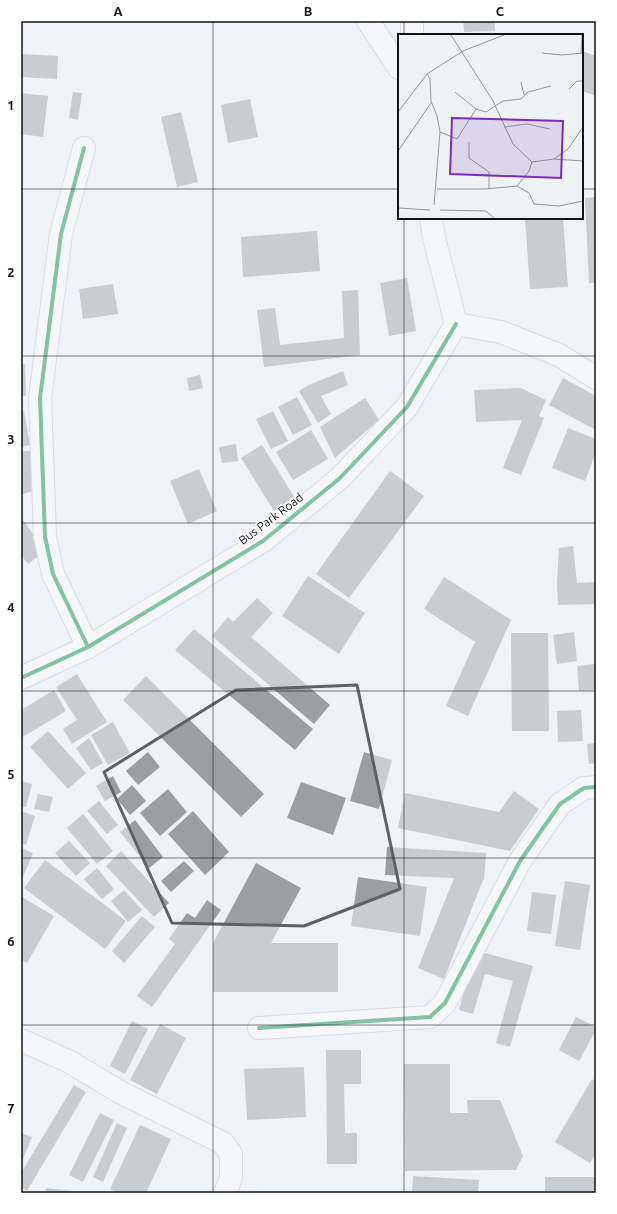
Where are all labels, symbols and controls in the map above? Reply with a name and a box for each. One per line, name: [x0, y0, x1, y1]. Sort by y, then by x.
text: A: [113, 4, 123, 18]
text: B: [304, 4, 313, 18]
text: C: [496, 4, 505, 18]
inset map: [398, 34, 583, 219]
text: 1: [7, 98, 15, 112]
text: 2: [7, 265, 15, 279]
text: 3: [7, 432, 15, 446]
street label: Bus Park Road: [236, 490, 305, 547]
text: 4: [7, 600, 15, 614]
text: 5: [7, 767, 15, 781]
text: 6: [7, 934, 15, 948]
text: 7: [7, 1101, 15, 1115]

